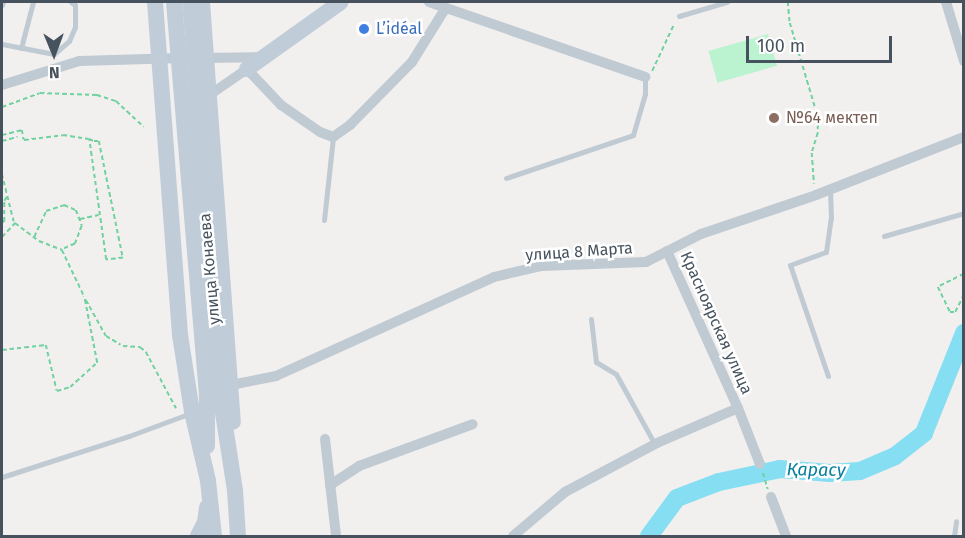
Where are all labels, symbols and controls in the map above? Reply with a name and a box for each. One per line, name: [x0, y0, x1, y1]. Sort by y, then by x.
place label: L’idéal: [376, 19, 422, 39]
marker: L’idéal: [357, 22, 371, 36]
north arrow: [24, 24, 84, 84]
scale bar: [749, 24, 894, 62]
text: 100 m: [757, 35, 805, 57]
text: N: [49, 63, 60, 82]
place label: №64 мектеп: [786, 108, 878, 128]
marker: №64 мектеп: [767, 111, 781, 125]
street label: улица Конаева: [196, 212, 224, 326]
street label: улица 8 Марта: [525, 239, 633, 265]
street label: Красноярская улица: [676, 249, 756, 397]
water label: Қарасу: [786, 459, 846, 481]

